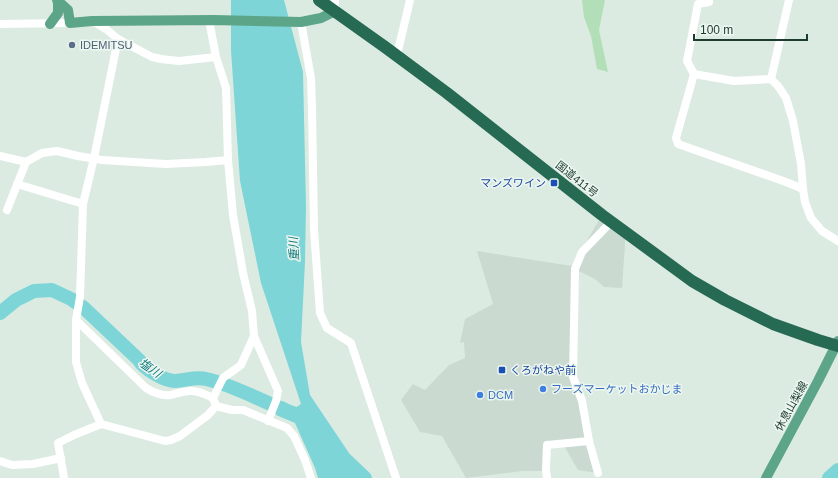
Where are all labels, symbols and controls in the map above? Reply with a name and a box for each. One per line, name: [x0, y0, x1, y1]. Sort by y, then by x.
scale bar: [694, 16, 807, 42]
text: 100 m: [700, 23, 733, 37]
place label: IDEMITSU: [80, 39, 133, 51]
marker: IDEMITSU: [67, 40, 77, 50]
street label: 国道411号: [553, 159, 601, 199]
place label: マンズワイン: [480, 177, 546, 189]
marker: マンズワイン: [549, 178, 559, 188]
water label: 重川: [286, 235, 302, 261]
water label: 塩川: [136, 355, 165, 382]
place label: くろがねや前: [510, 364, 576, 376]
marker: くろがねや前: [497, 365, 507, 375]
street label: 休息山梨線: [772, 379, 810, 433]
place label: フーズマーケットおかじま: [551, 383, 682, 395]
marker: フーズマーケットおかじま: [538, 384, 548, 394]
place label: DCM: [488, 389, 513, 401]
marker: DCM: [475, 390, 485, 400]

